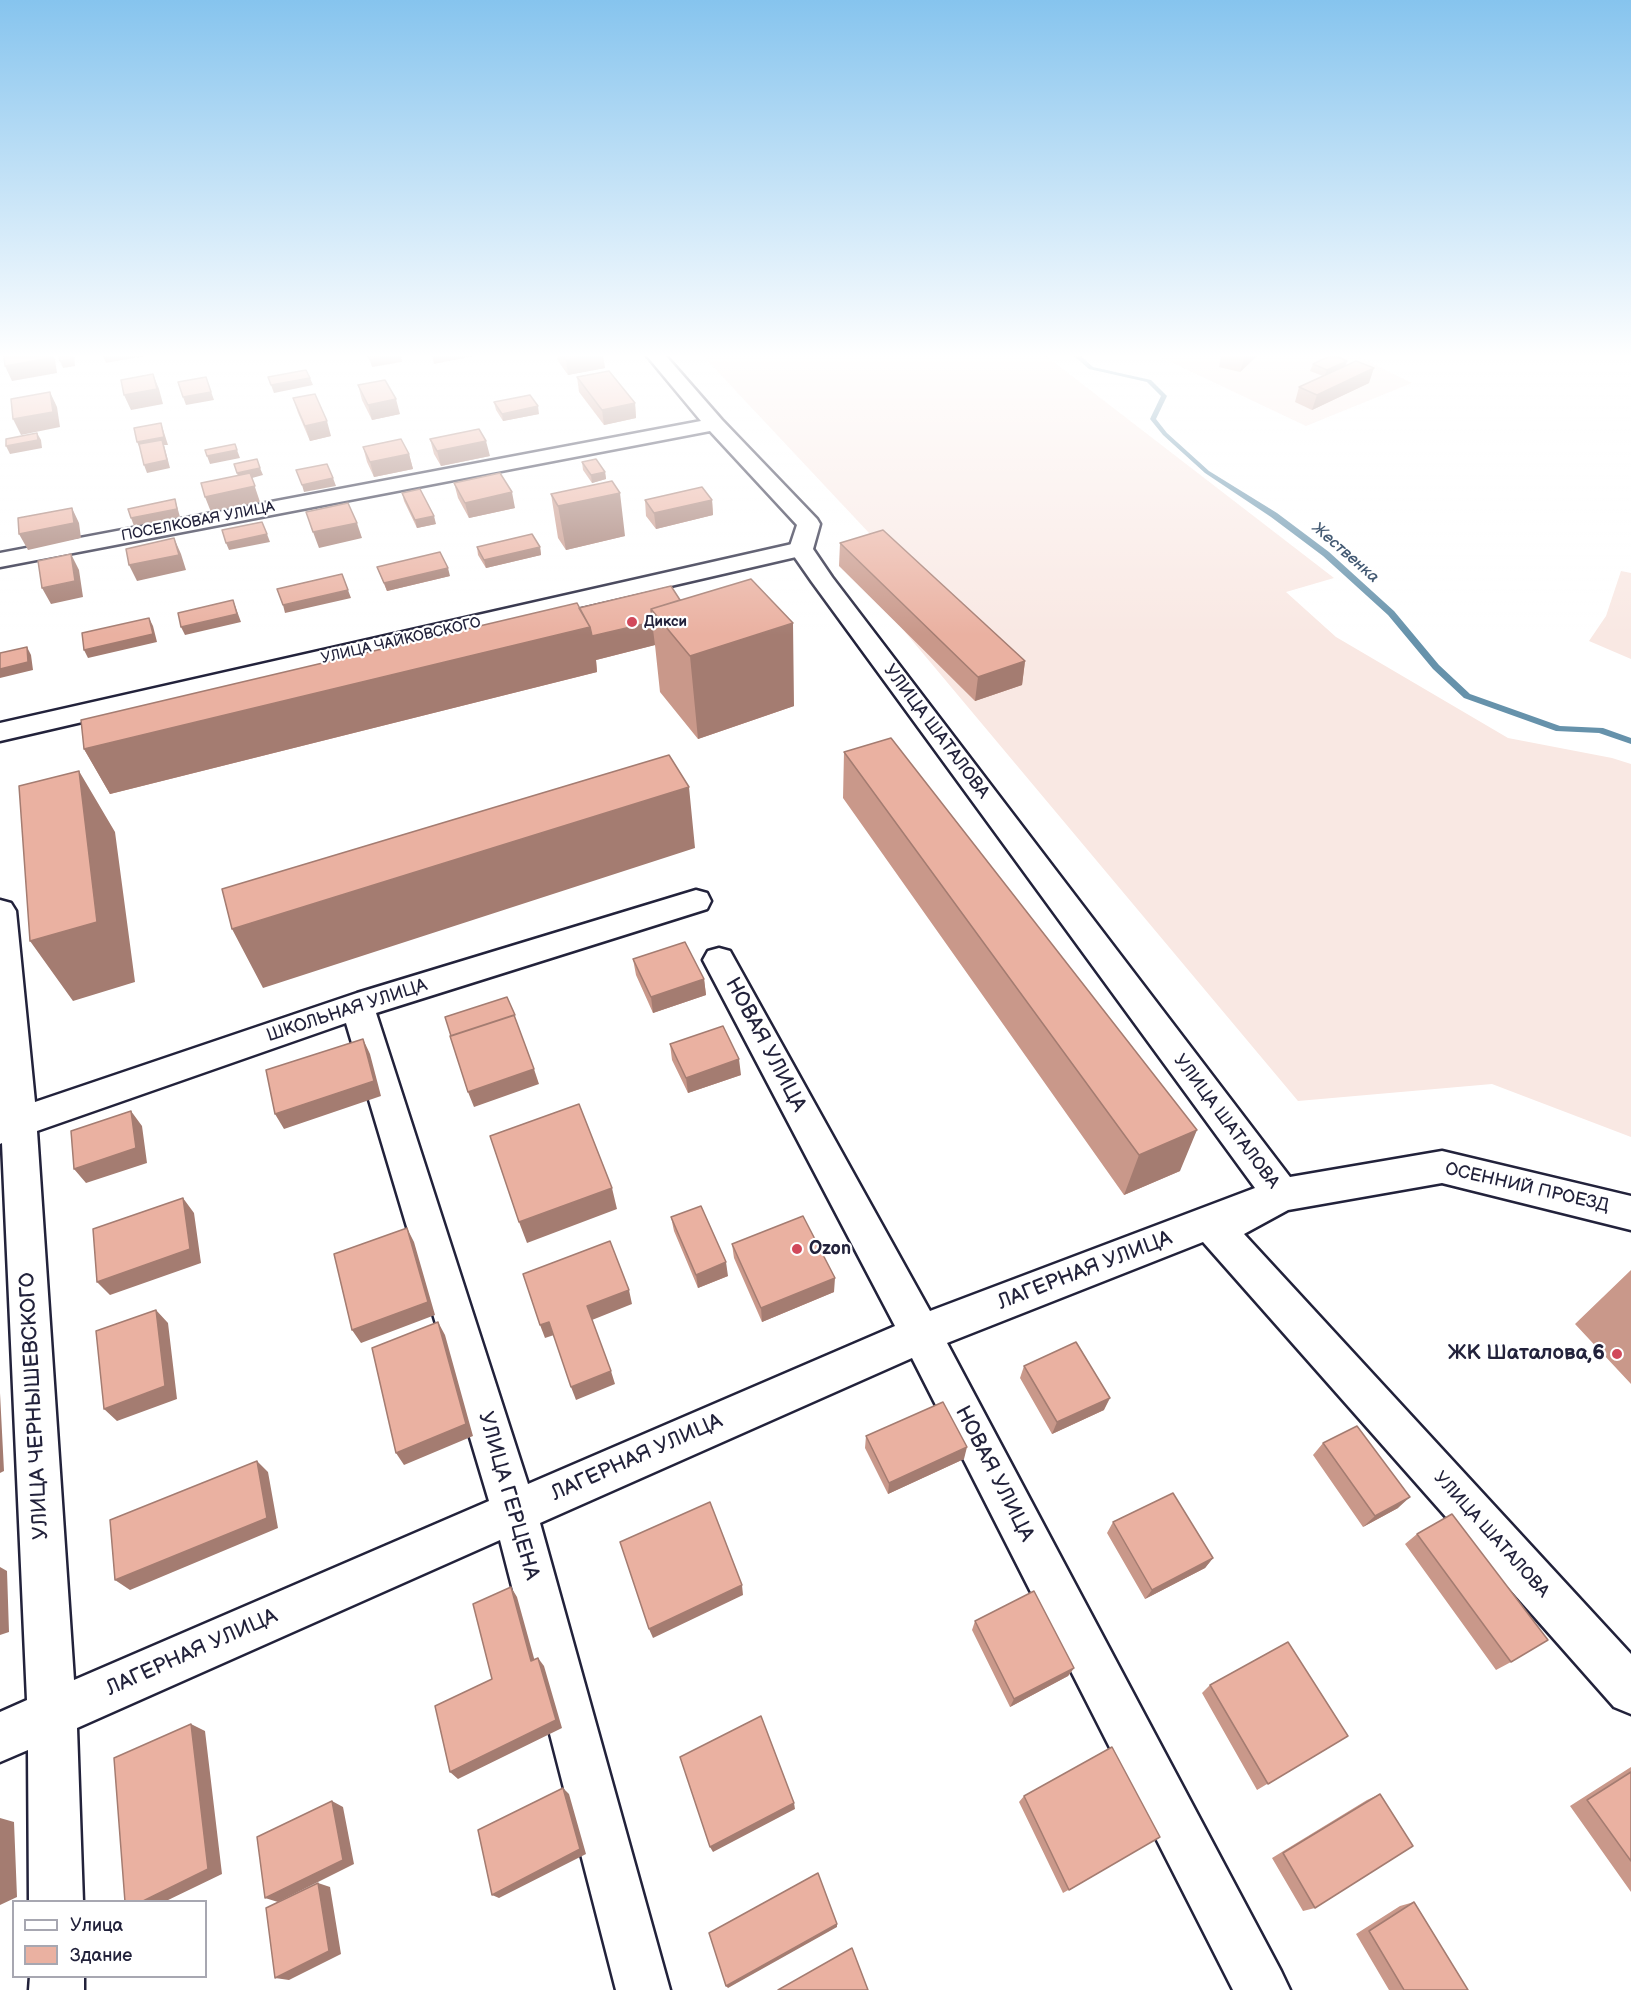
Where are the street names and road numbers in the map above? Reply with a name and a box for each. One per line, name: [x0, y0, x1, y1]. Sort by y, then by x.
street label: ПОСЕЛКОВАЯ УЛИЦА: [120, 498, 276, 546]
street label: УЛИЦА ЧАЙКОВСКОГО: [319, 614, 483, 668]
street label: УЛИЦА ШАТАЛОВА: [878, 661, 994, 803]
street label: НОВАЯ УЛИЦА: [719, 974, 811, 1116]
street label: ШКОЛЬНАЯ УЛИЦА: [264, 975, 430, 1047]
street label: УЛИЦА ШАТАЛОВА: [1168, 1051, 1284, 1193]
street label: ОСЕННИЙ ПРОЕЗД: [1443, 1159, 1611, 1217]
street label: ЛАГЕРНАЯ УЛИЦА: [994, 1226, 1176, 1316]
street label: УЛИЦА ЧЕРНЫШЕВСКОГО: [15, 1272, 55, 1540]
street label: НОВАЯ УЛИЦА: [949, 1402, 1039, 1546]
street label: УЛИЦА ГЕРЦЕНА: [472, 1409, 544, 1583]
street label: ЛАГЕРНАЯ УЛИЦА: [547, 1409, 727, 1507]
street label: УЛИЦА ШАТАЛОВА: [1429, 1467, 1553, 1603]
street label: ЛАГЕРНАЯ УЛИЦА: [102, 1604, 282, 1702]

